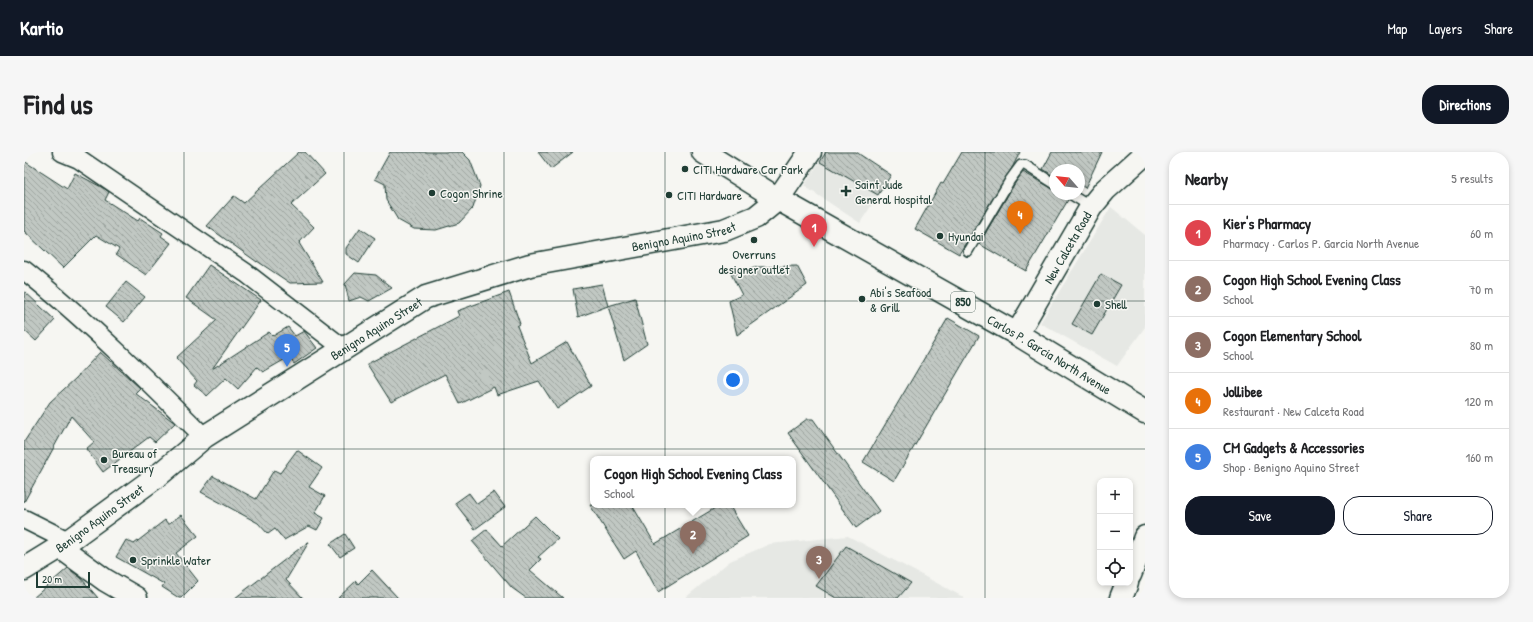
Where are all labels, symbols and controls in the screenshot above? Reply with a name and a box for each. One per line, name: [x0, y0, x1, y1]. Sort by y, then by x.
text: Kartio: [20, 15, 63, 41]
text: Map: [1387, 19, 1407, 38]
text: Layers: [1429, 19, 1462, 38]
text: Share: [1484, 19, 1513, 38]
text: Find us: [24, 85, 93, 123]
button: Directions: [1422, 85, 1509, 124]
place label: CITI Hardware Car Park: [693, 160, 803, 178]
marker: CITI Hardware Car Park: [680, 164, 690, 174]
north arrow: [1049, 164, 1085, 200]
text: Nearby: [1185, 167, 1228, 190]
text: 5 results: [1451, 169, 1493, 187]
place label: Saint Jude General Hospital: [855, 175, 932, 208]
place label: Cogon Shrine: [440, 184, 503, 202]
marker: Saint Jude General Hospital: [840, 185, 852, 197]
place label: CITI Hardware: [677, 186, 742, 204]
marker: Cogon Shrine: [427, 188, 437, 198]
marker: CITI Hardware: [664, 190, 674, 200]
pin: 4: [1007, 201, 1033, 234]
street label: New Calceta Road: [1039, 208, 1096, 287]
text: Kier's Pharmacy: [1223, 213, 1311, 234]
pin: 1: [801, 214, 827, 247]
street label: Benigno Aquino Street: [630, 217, 739, 255]
text: 1: [1196, 224, 1200, 242]
text: 60 m: [1470, 224, 1493, 242]
place label: Hyundai: [948, 227, 984, 245]
marker: Hyundai: [935, 231, 945, 241]
text: Pharmacy · Carlos P. Garcia North Avenue: [1223, 234, 1419, 252]
marker: Overruns designer outlet: [749, 235, 759, 245]
place label: Overruns designer outlet: [718, 245, 790, 278]
text: Cogon High School Evening Class: [1223, 269, 1401, 290]
text: 2: [1195, 280, 1201, 298]
text: 70 m: [1469, 280, 1493, 298]
place label: Abi's Seafood & Grill: [870, 283, 931, 316]
text: School: [1223, 290, 1253, 308]
street label: Benigno Aquino Street: [327, 292, 426, 364]
road number: 850: [951, 292, 975, 312]
marker: Abi's Seafood & Grill: [857, 294, 867, 304]
place label: Shell: [1105, 295, 1128, 313]
marker: Shell: [1092, 299, 1102, 309]
street label: Carlos P. Garcia North Avenue: [984, 310, 1115, 398]
text: Cogon Elementary School: [1223, 325, 1361, 346]
pin: 5: [274, 334, 300, 367]
text: 3: [1195, 336, 1201, 354]
text: 80 m: [1470, 336, 1493, 354]
text: School: [1223, 346, 1253, 364]
your location: [723, 370, 743, 390]
text: Jollibee: [1223, 381, 1263, 402]
text: 4: [1196, 392, 1200, 410]
text: 120 m: [1465, 392, 1493, 410]
text: Restaurant · New Calceta Road: [1223, 402, 1364, 420]
text: CM Gadgets & Accessories: [1223, 437, 1364, 458]
place label: Bureau of Treasury: [112, 444, 157, 477]
text: 5: [1195, 448, 1201, 466]
text: 160 m: [1465, 448, 1493, 466]
marker: Bureau of Treasury: [99, 455, 109, 465]
popup: [590, 456, 796, 508]
text: Shop · Benigno Aquino Street: [1223, 458, 1359, 476]
text: Cogon High School Evening Class: [604, 463, 782, 484]
map controls: [1097, 478, 1133, 586]
button: +: [1097, 478, 1133, 514]
street label: Benigno Aquino Street: [52, 480, 148, 557]
text: School: [604, 484, 635, 502]
button: Save: [1185, 496, 1335, 535]
button: Share: [1343, 496, 1493, 535]
button: −: [1097, 514, 1133, 550]
pin: 2: [680, 521, 706, 554]
pin: 3: [806, 546, 832, 579]
button: locate: [1097, 550, 1133, 586]
place label: Sprinkle Water: [141, 551, 211, 569]
marker: Sprinkle Water: [128, 555, 138, 565]
scale bar: [36, 570, 90, 589]
text: 20 m: [42, 572, 62, 586]

